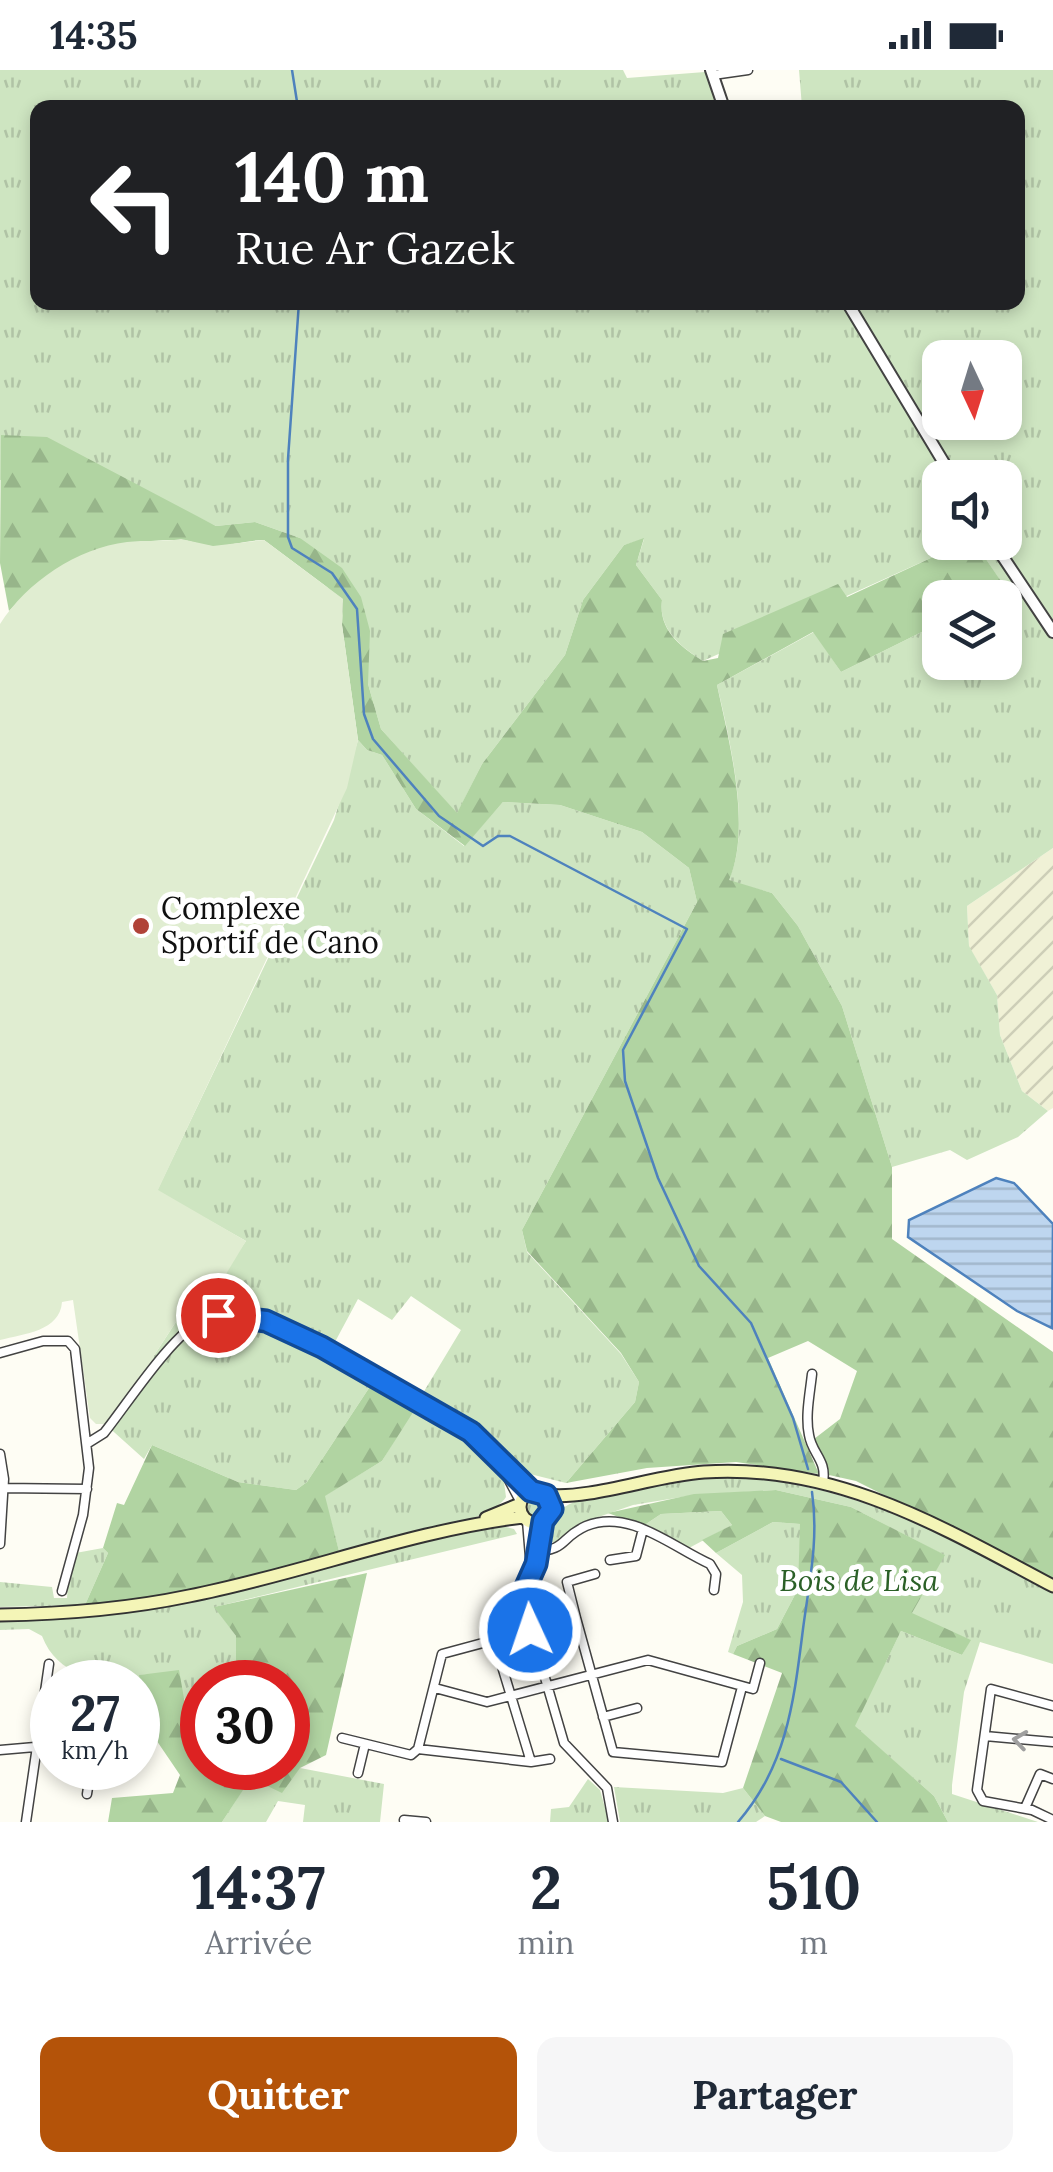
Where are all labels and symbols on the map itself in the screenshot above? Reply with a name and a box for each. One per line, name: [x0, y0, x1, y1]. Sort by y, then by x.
north arrow: [922, 340, 1022, 440]
place label: Complexe Sportif de Cano: [161, 889, 379, 961]
marker: Complexe Sportif de Cano: [130, 915, 152, 937]
pin: [176, 1273, 261, 1358]
park label: Bois de Lisa: [779, 1561, 939, 1599]
position arrow: [478, 1578, 582, 1682]
speed limit sign: 30: [180, 1660, 310, 1790]
one-way arrow: [1011, 1731, 1028, 1752]

